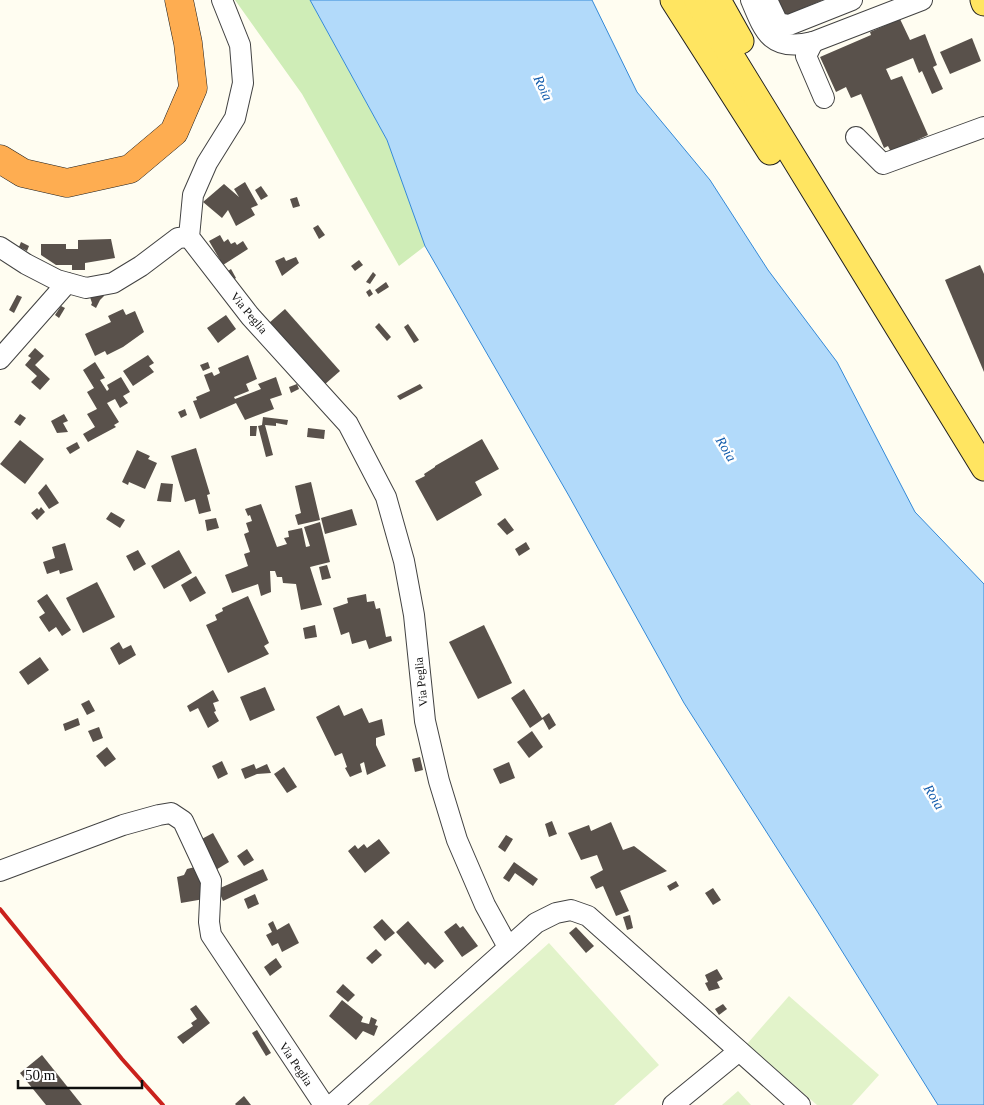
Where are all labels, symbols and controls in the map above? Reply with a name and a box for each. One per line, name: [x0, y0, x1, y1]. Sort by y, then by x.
water label: Roia: [530, 72, 555, 103]
street label: Via Peglia: [228, 289, 271, 337]
water label: Roia: [712, 433, 739, 464]
street label: Via Peglia: [411, 656, 431, 707]
water label: Roia: [920, 781, 947, 812]
street label: Via Peglia: [276, 1040, 316, 1089]
scale bar: [18, 1058, 141, 1090]
text: 50 m: [25, 1067, 56, 1083]

